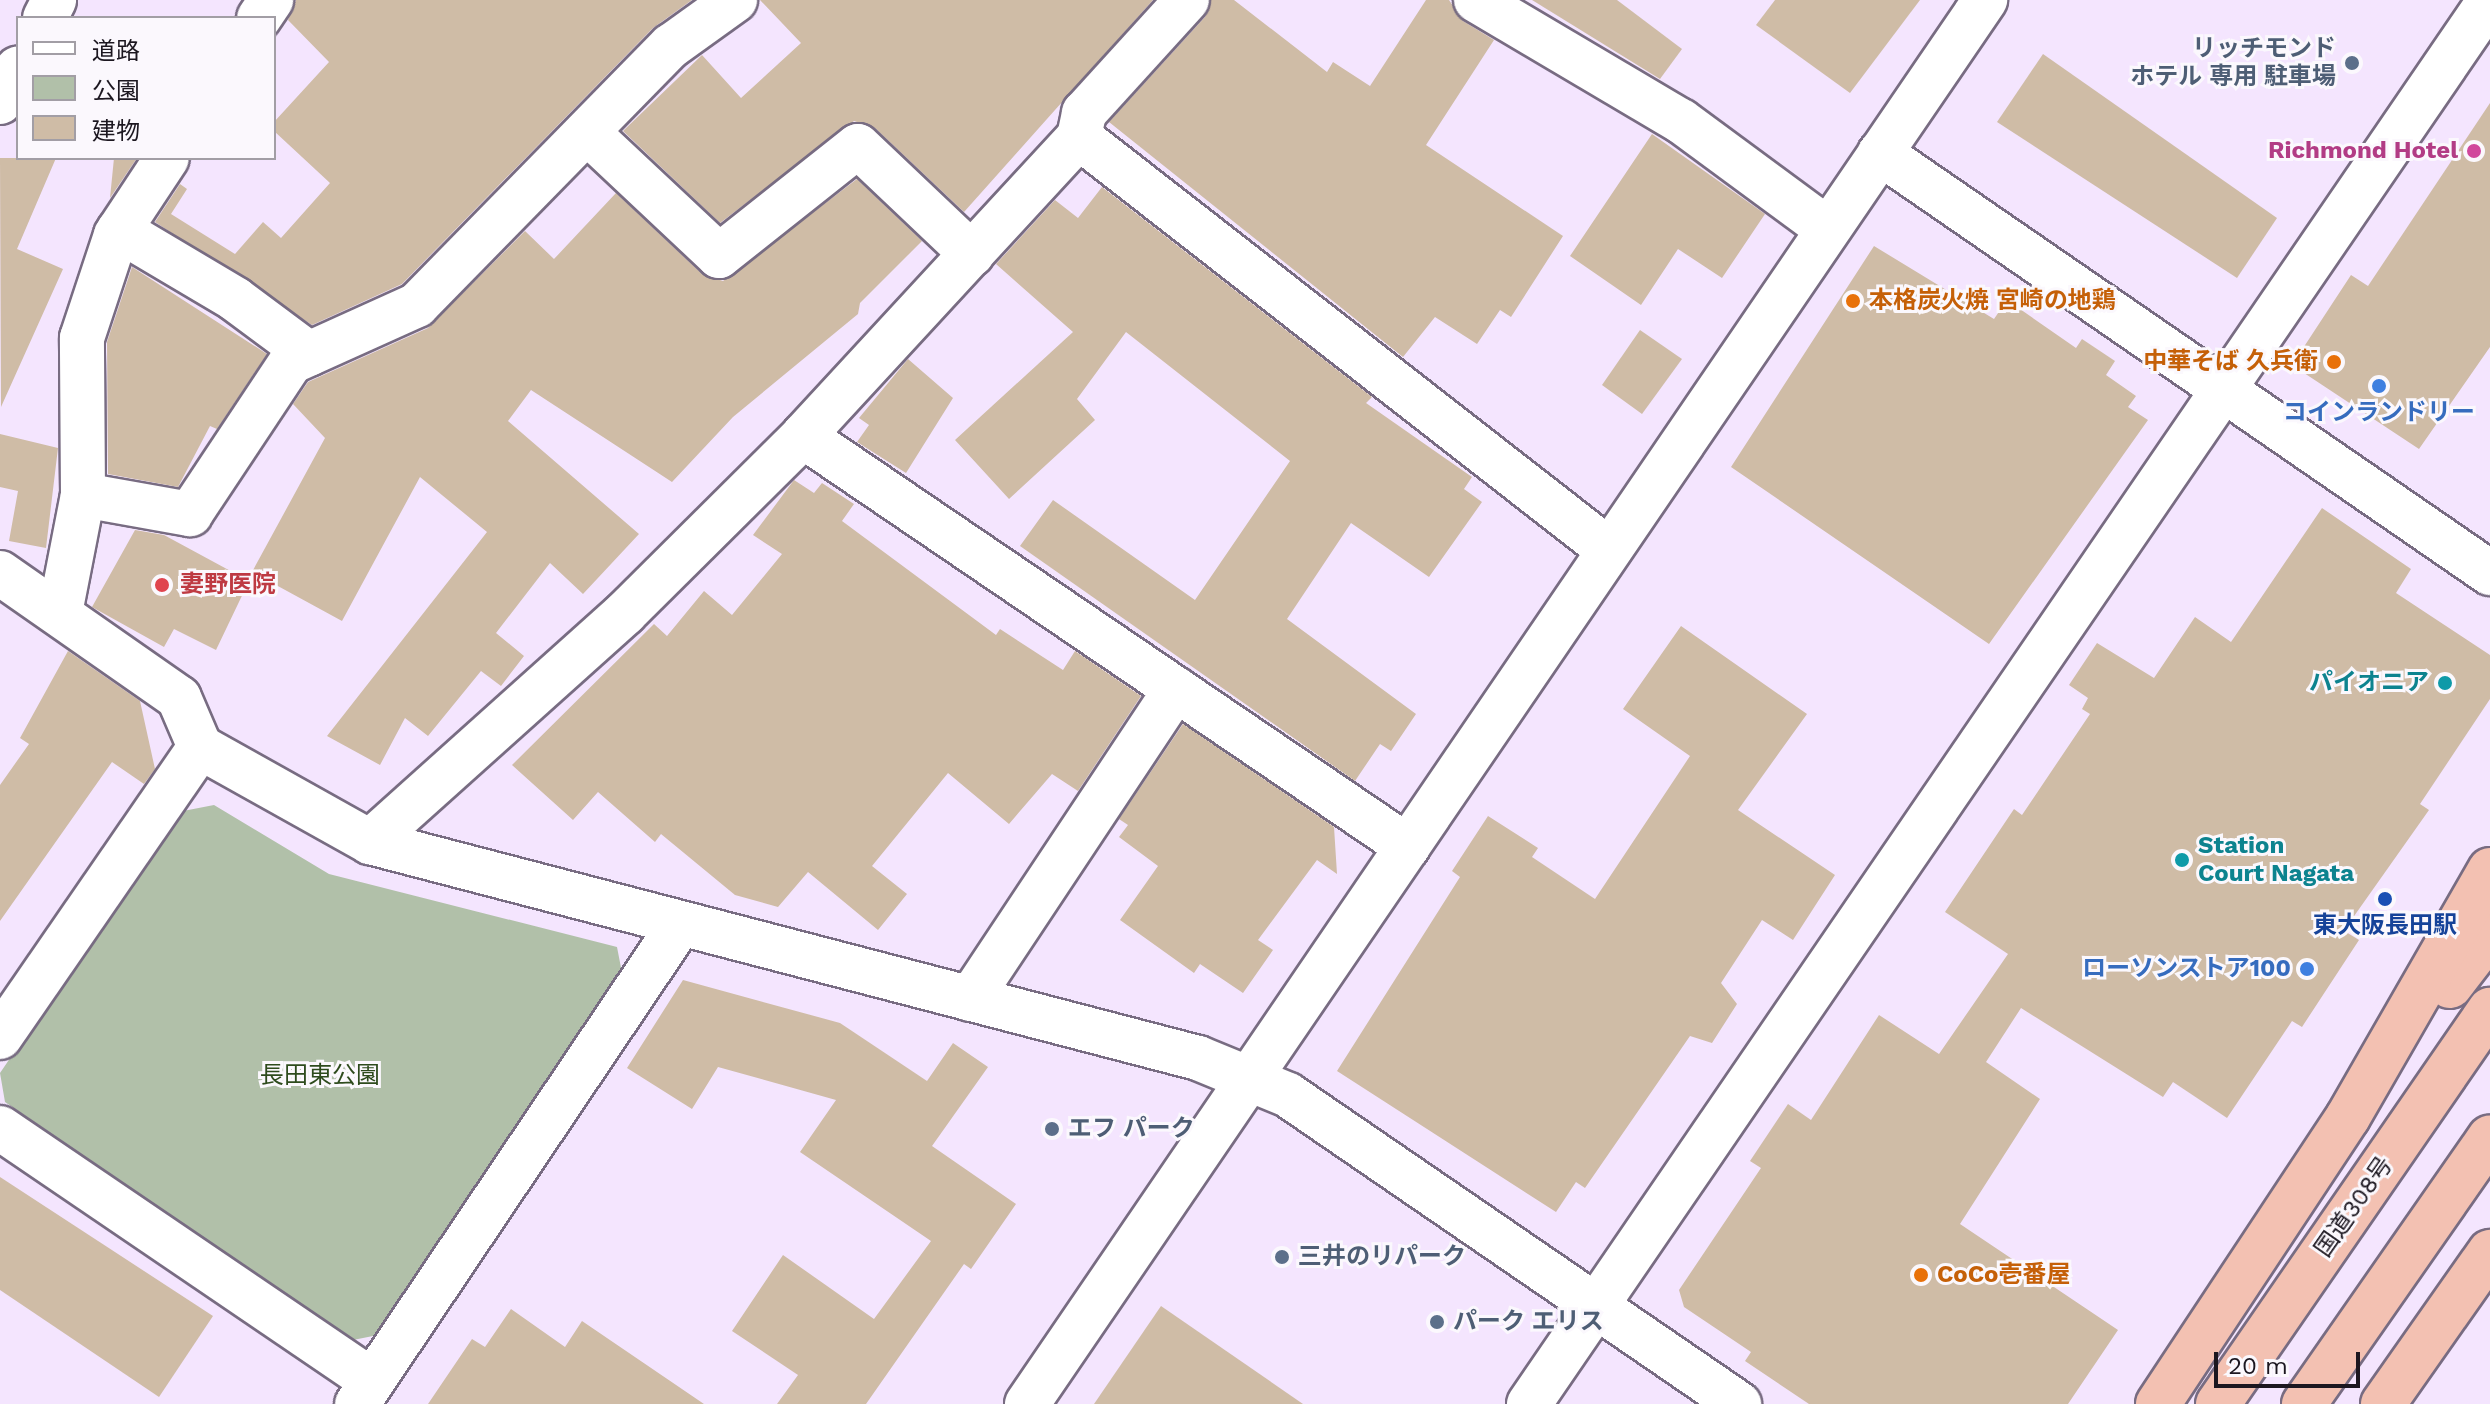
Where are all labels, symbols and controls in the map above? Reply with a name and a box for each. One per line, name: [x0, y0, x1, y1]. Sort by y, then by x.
legend: [16, 16, 276, 160]
place label: リッチモンド ホテル 専用 駐車場: [2130, 35, 2336, 91]
text: 道路: [92, 37, 140, 65]
marker: リッチモンド ホテル 専用 駐車場: [2343, 54, 2361, 72]
text: 公園: [92, 77, 140, 105]
text: 建物: [92, 117, 140, 145]
place label: Richmond Hotel: [2268, 137, 2458, 165]
marker: Richmond Hotel: [2465, 142, 2483, 160]
place label: 本格炭火焼 宮崎の地鶏: [1869, 287, 2116, 315]
marker: 本格炭火焼 宮崎の地鶏: [1844, 292, 1862, 310]
place label: 中華そば 久兵衛: [2143, 348, 2318, 376]
marker: 中華そば 久兵衛: [2325, 353, 2343, 371]
marker: コインランドリー: [2370, 377, 2388, 395]
place label: コインランドリー: [2283, 399, 2475, 427]
place label: 妻野医院: [180, 571, 276, 599]
marker: 妻野医院: [151, 574, 173, 596]
place label: パイオニア: [2309, 669, 2429, 697]
marker: パイオニア: [2436, 674, 2454, 692]
place label: Station Court Nagata: [2198, 832, 2354, 888]
marker: Station Court Nagata: [2173, 851, 2191, 869]
marker: 東大阪長田駅: [2376, 890, 2394, 908]
place label: 東大阪長田駅: [2313, 912, 2457, 940]
place label: ローソンストア100: [2082, 955, 2291, 983]
marker: ローソンストア100: [2298, 960, 2316, 978]
park label: 長田東公園: [260, 1062, 380, 1090]
place label: エフ パーク: [1068, 1115, 1195, 1143]
marker: エフ パーク: [1043, 1120, 1061, 1138]
street label: 国道308号: [2309, 1151, 2399, 1263]
place label: 三井のリパーク: [1298, 1243, 1466, 1271]
marker: 三井のリパーク: [1273, 1248, 1291, 1266]
place label: CoCo壱番屋: [1937, 1261, 2070, 1289]
marker: CoCo壱番屋: [1912, 1266, 1930, 1284]
place label: パーク エリス: [1453, 1308, 1604, 1336]
marker: パーク エリス: [1428, 1313, 1446, 1331]
scale bar: [2218, 1336, 2364, 1386]
text: 20 m: [2228, 1352, 2288, 1380]

